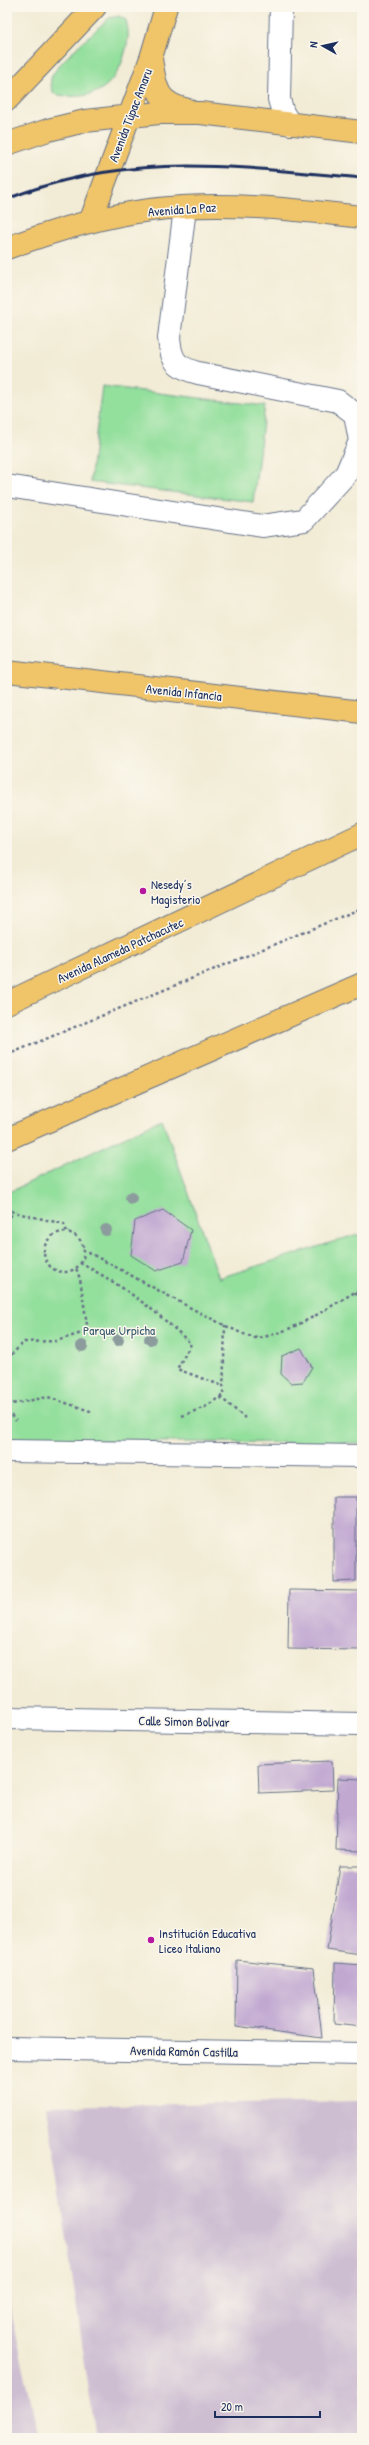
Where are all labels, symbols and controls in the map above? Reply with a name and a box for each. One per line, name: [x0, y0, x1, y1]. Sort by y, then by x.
north arrow: [303, 26, 343, 66]
text: N: [306, 41, 320, 48]
street label: Avenida Túpac Amaru: [104, 65, 156, 165]
street label: Avenida La Paz: [147, 198, 217, 220]
street label: Avenida Infancia: [145, 679, 223, 705]
place label: Nesedy’s Magisterio: [151, 875, 200, 908]
marker: Nesedy’s Magisterio: [138, 886, 148, 896]
street label: Avenida Alameda Patchacutec: [54, 913, 186, 987]
park label: Parque Urpicha: [83, 1321, 155, 1339]
street label: Calle Simon Bolivar: [138, 1711, 230, 1731]
place label: Institución Educativa Liceo Italiano: [159, 1924, 256, 1957]
marker: Institución Educativa Liceo Italiano: [146, 1935, 156, 1945]
street label: Avenida Ramón Castilla: [130, 2041, 238, 2061]
scale bar: [215, 2393, 320, 2419]
text: 20 m: [221, 2398, 243, 2415]

